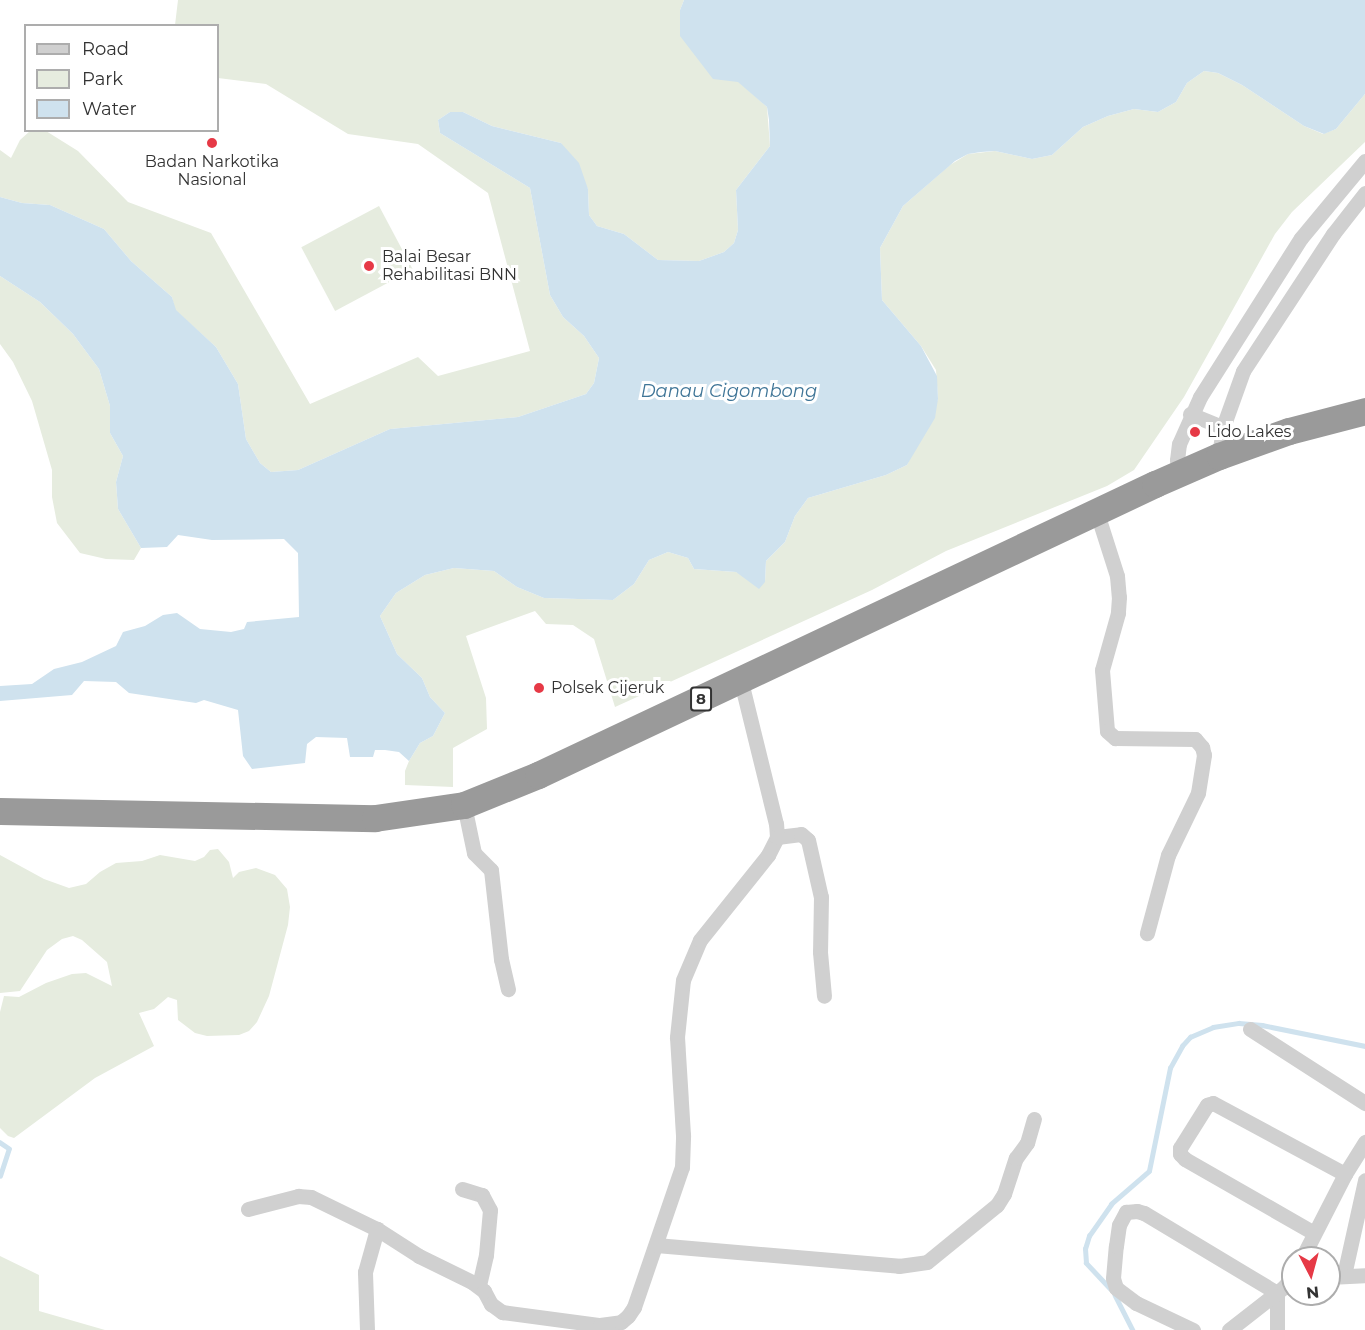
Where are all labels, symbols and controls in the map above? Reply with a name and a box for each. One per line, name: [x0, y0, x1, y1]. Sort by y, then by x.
legend: [24, 24, 219, 132]
text: Road: [82, 38, 129, 60]
text: Park: [82, 68, 123, 90]
text: Water: [82, 98, 137, 120]
marker: Badan Narkotika Nasional: [205, 136, 219, 150]
place label: Badan Narkotika Nasional: [145, 152, 279, 190]
place label: Balai Besar Rehabilitasi BNN: [382, 247, 517, 285]
marker: Balai Besar Rehabilitasi BNN: [360, 257, 378, 275]
water label: Danau Cigombong: [641, 380, 817, 402]
place label: Lido Lakes: [1207, 422, 1291, 442]
marker: Lido Lakes: [1188, 425, 1202, 439]
place label: Polsek Cijeruk: [551, 678, 664, 698]
marker: Polsek Cijeruk: [532, 681, 546, 695]
road number: 8: [689, 687, 713, 711]
north arrow: [1281, 1246, 1341, 1306]
text: N: [1305, 1282, 1320, 1303]

